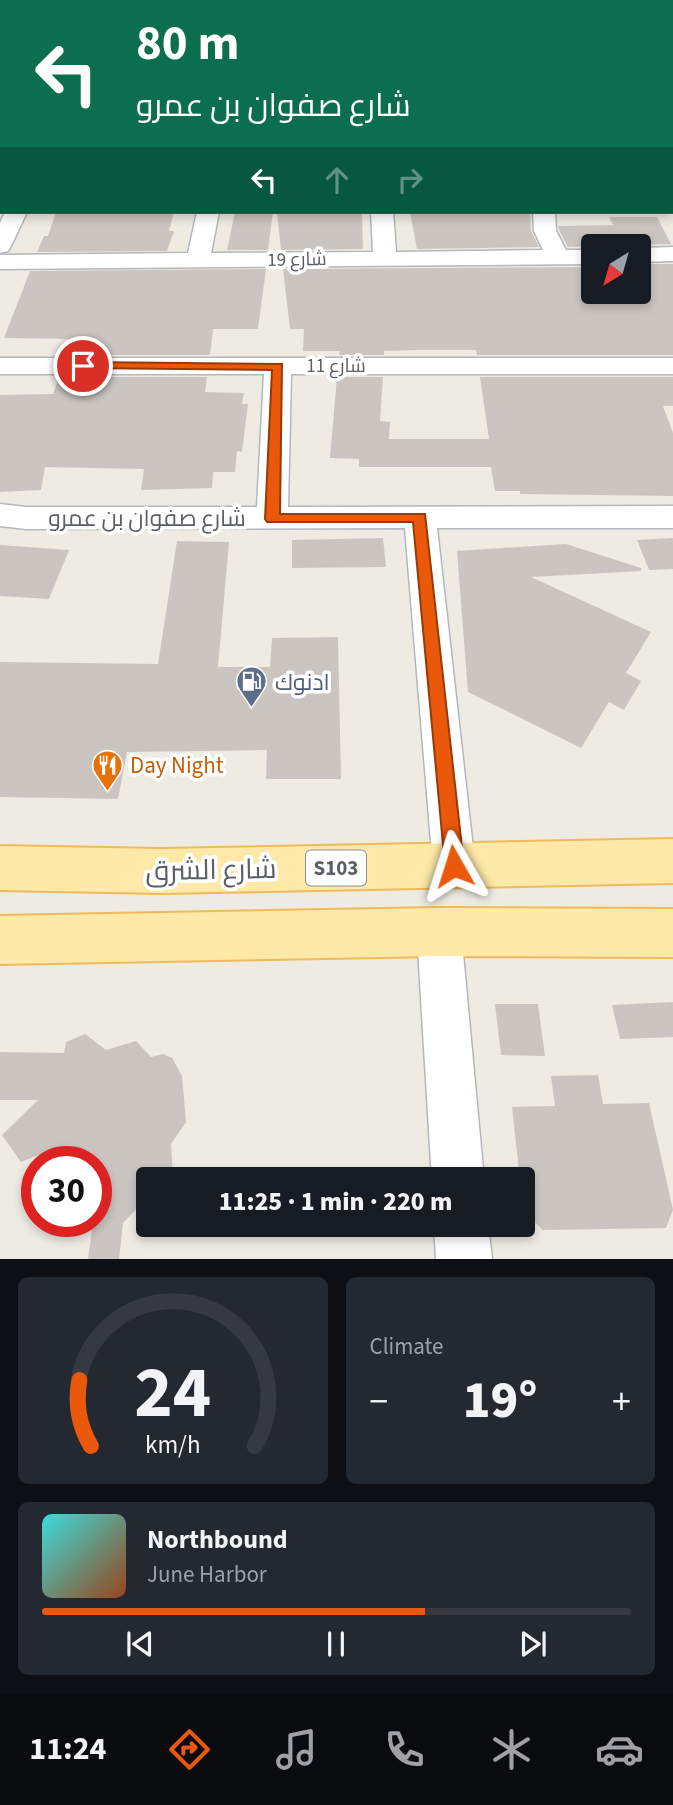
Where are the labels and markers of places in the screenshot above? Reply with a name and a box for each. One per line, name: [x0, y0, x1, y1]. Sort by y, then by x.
pin: [53, 336, 113, 396]
fuel station icon: ادنوك: [235, 665, 269, 709]
place label: ادنوك: [275, 666, 330, 699]
restaurant icon: Day Night: [90, 748, 124, 792]
place label: Day Night: [130, 749, 224, 782]

